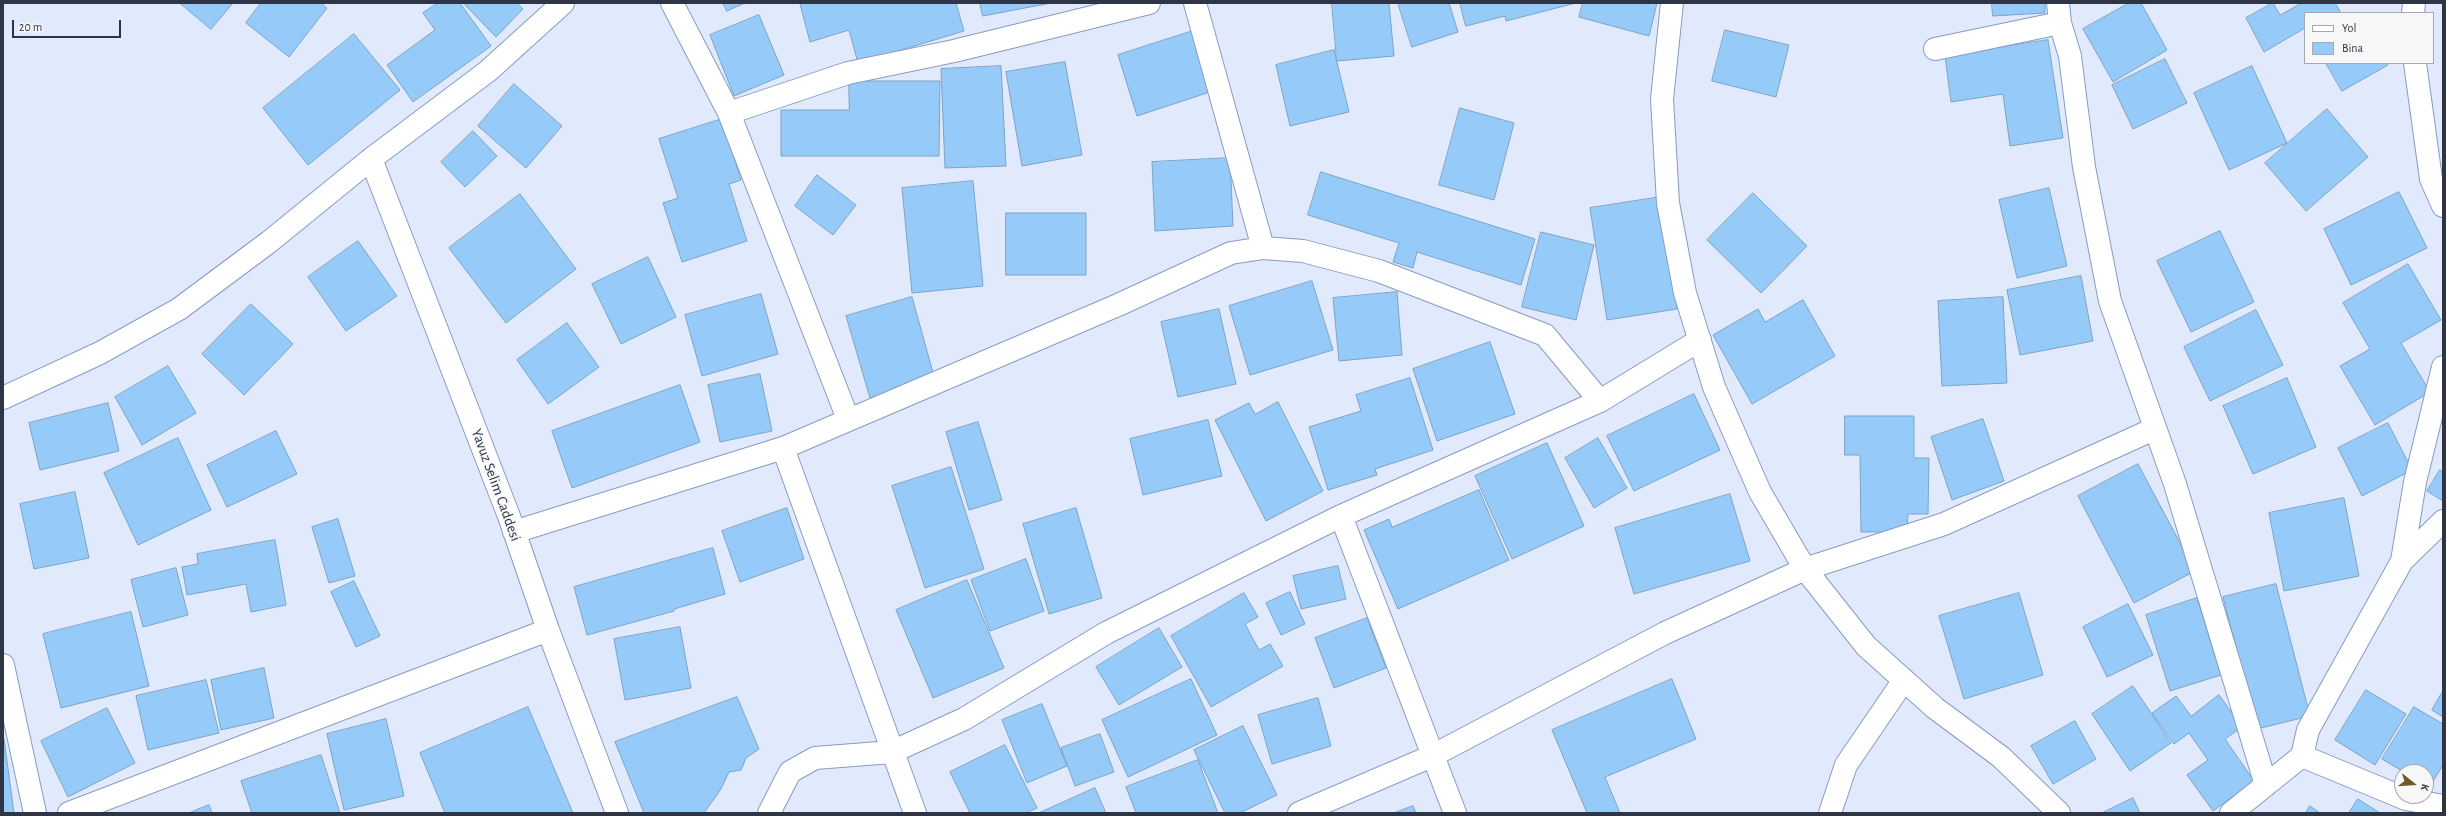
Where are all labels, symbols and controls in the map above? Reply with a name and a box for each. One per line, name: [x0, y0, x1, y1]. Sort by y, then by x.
scale bar: [14, 12, 123, 38]
legend: [2304, 12, 2434, 64]
text: 20 m: [19, 21, 42, 33]
text: Yol: [2342, 22, 2356, 34]
text: Bina: [2342, 42, 2363, 54]
street label: Yavuz Selim Caddesi: [467, 426, 525, 544]
north arrow: [2394, 764, 2434, 804]
text: K: [2419, 783, 2431, 792]

